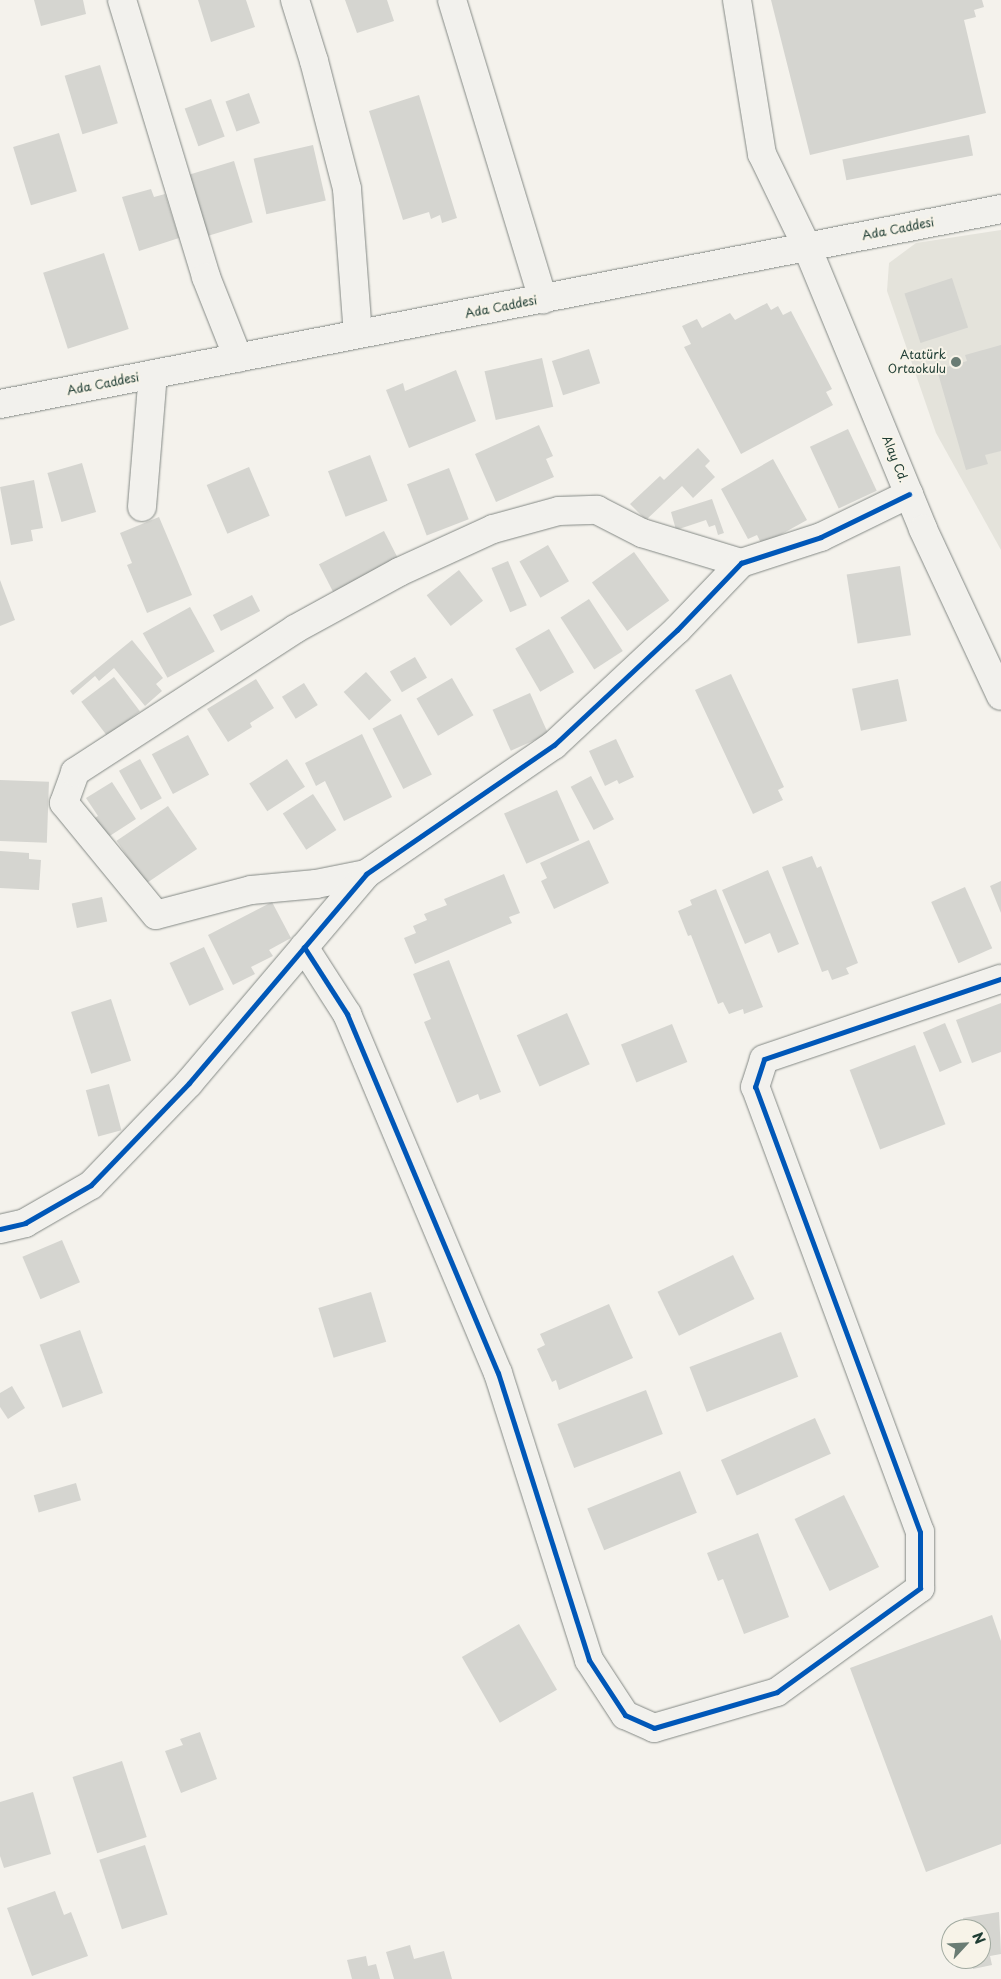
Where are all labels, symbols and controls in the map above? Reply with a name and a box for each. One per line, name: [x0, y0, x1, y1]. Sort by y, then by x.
street label: Ada Caddesi: [861, 215, 935, 243]
street label: Ada Caddesi: [464, 293, 538, 321]
place label: Atatürk Ortaokulu: [888, 348, 946, 376]
marker: Atatürk Ortaokulu: [950, 356, 962, 368]
street label: Ada Caddesi: [66, 370, 140, 398]
street label: Alay Cd.: [879, 433, 911, 485]
north arrow: [941, 1919, 991, 1969]
text: N: [967, 1928, 991, 1947]

